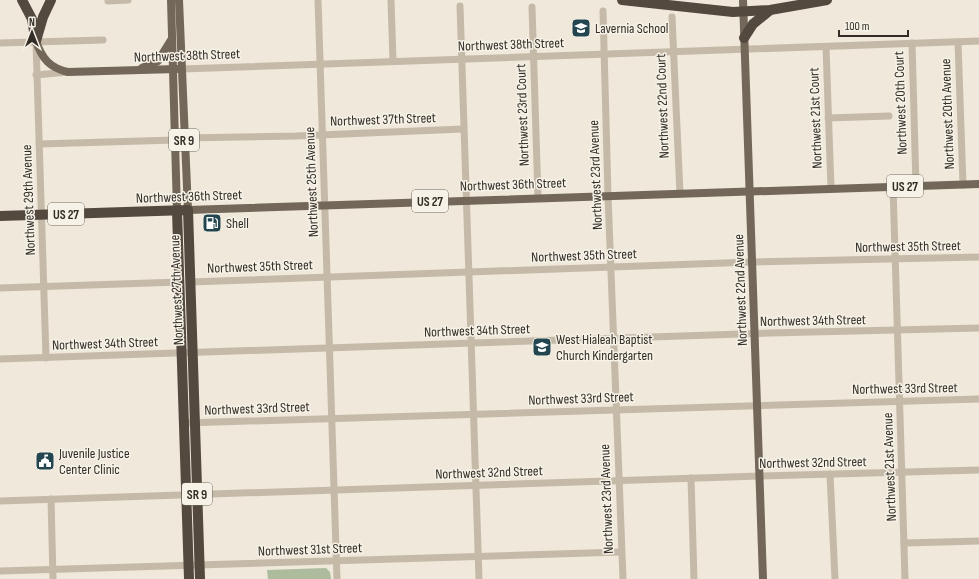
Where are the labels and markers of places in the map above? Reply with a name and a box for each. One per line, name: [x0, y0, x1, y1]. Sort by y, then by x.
school or university icon: Lavernia School: [570, 17, 592, 39]
place label: Lavernia School: [595, 20, 668, 37]
fuel station icon: Shell: [201, 212, 223, 234]
place label: Shell: [226, 215, 249, 232]
place label: West Hialeah Baptist Church Kindergarten: [556, 331, 653, 364]
school or university icon: West Hialeah Baptist Church Kindergarten: [531, 336, 553, 358]
place label: Juvenile Justice Center Clinic: [58, 445, 130, 478]
public building icon: Juvenile Justice Center Clinic: [34, 450, 56, 472]

